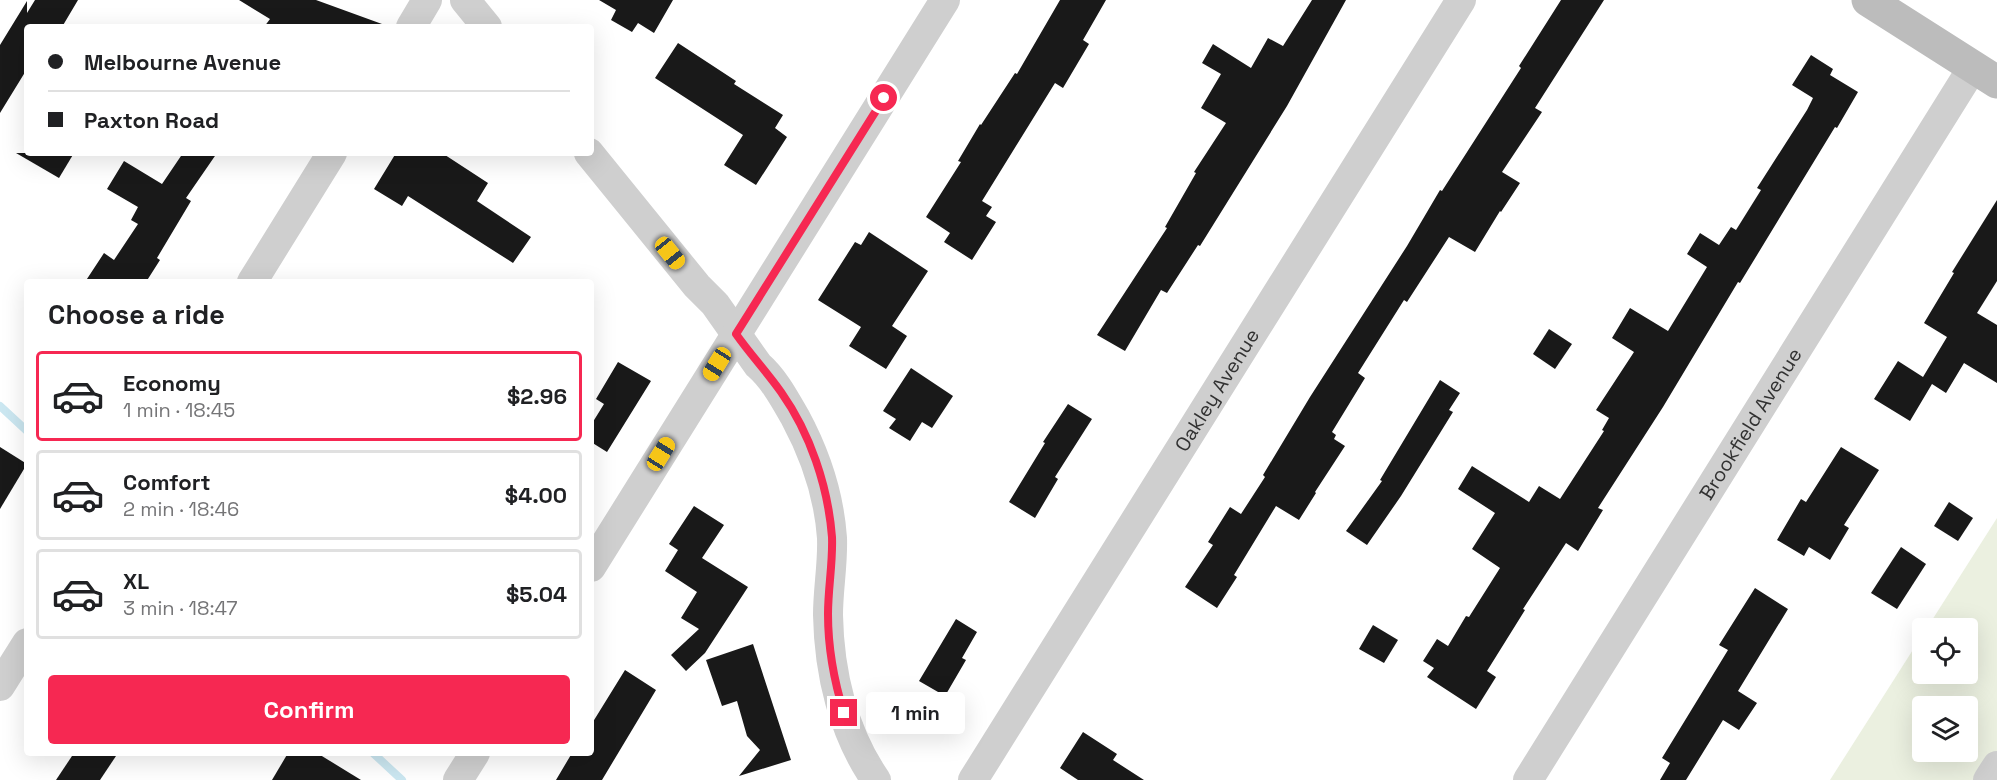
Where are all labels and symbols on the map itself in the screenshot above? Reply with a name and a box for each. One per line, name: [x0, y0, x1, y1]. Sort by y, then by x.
route start: [870, 84, 897, 111]
car: [652, 233, 688, 273]
street label: Oakley Avenue: [1169, 324, 1265, 456]
street label: Brookfield Avenue: [1693, 343, 1808, 505]
car: [700, 344, 734, 384]
car: [644, 434, 678, 474]
callout: 1 min: [865, 692, 964, 734]
route end: [830, 699, 857, 726]

